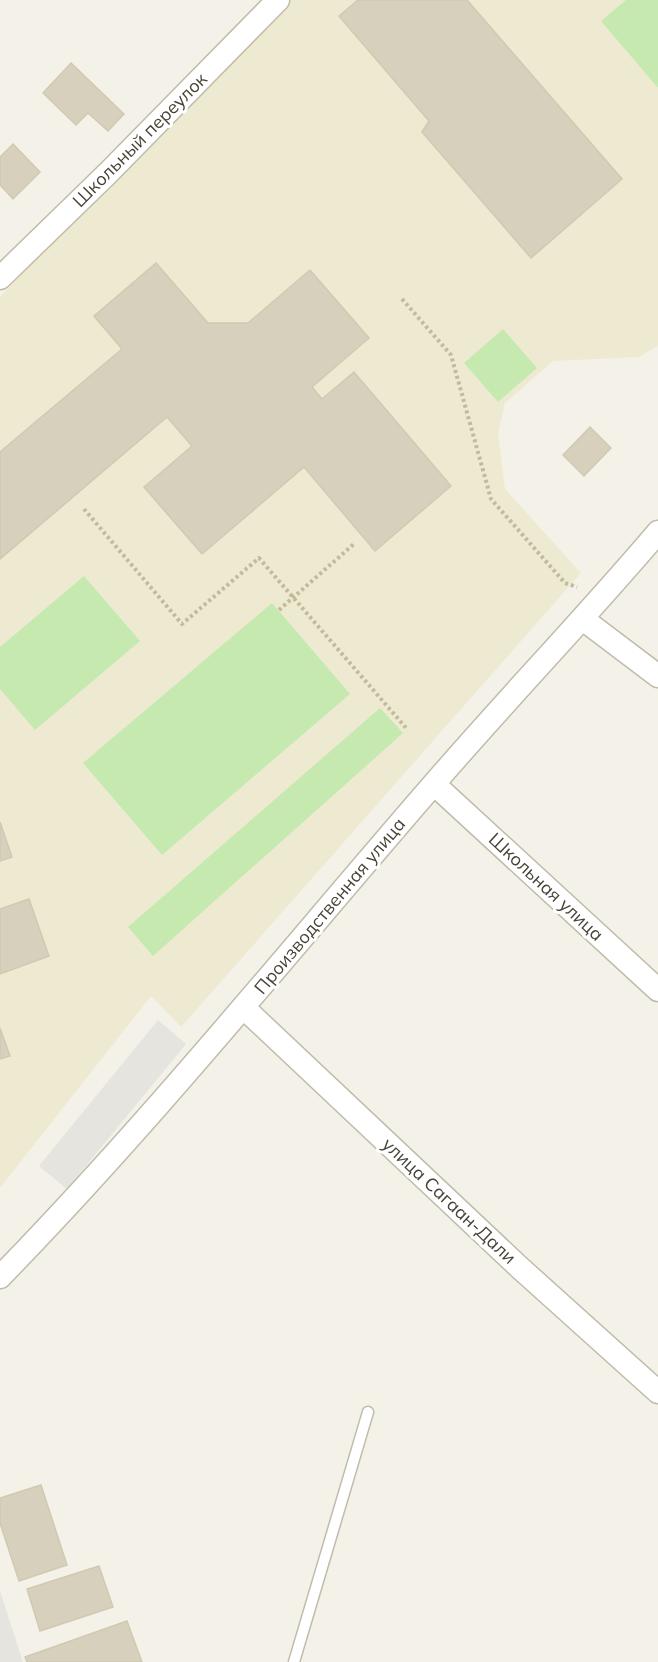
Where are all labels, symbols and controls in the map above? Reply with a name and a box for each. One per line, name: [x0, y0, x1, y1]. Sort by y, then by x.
street label: Школьный переулок: [68, 67, 212, 212]
street label: Производственная улица: [249, 813, 410, 999]
street label: Школьная улица: [484, 828, 609, 946]
street label: улица Сагаан-Дали: [378, 1133, 521, 1269]

